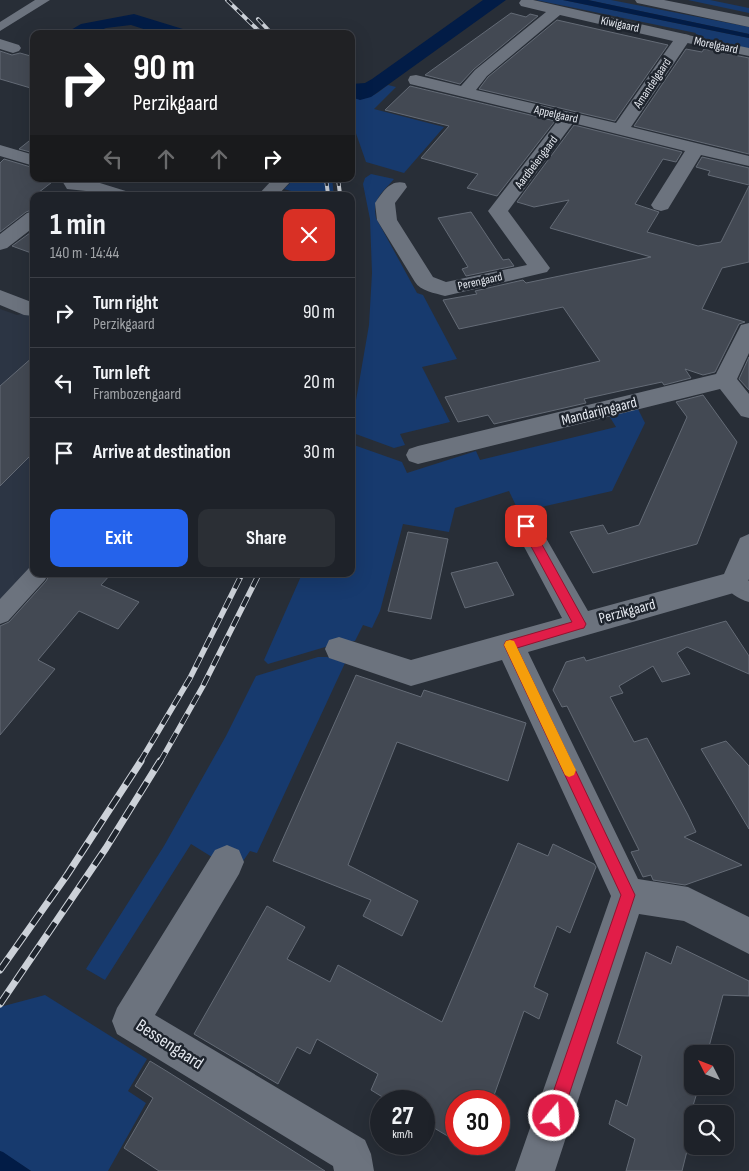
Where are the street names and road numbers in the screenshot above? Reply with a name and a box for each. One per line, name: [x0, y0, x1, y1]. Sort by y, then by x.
street label: Kiwigaard: [599, 13, 640, 36]
street label: Morelgaard: [693, 34, 739, 57]
street label: Amandelgaard: [630, 55, 675, 112]
street label: Appelgaard: [532, 102, 579, 127]
street label: Aardbeiengaard: [511, 133, 561, 193]
street label: Perengaard: [456, 269, 504, 294]
street label: Mandarijngaard: [559, 393, 639, 430]
street label: Perzikgaard: [597, 595, 658, 628]
street label: Bessengaard: [132, 1015, 207, 1074]

